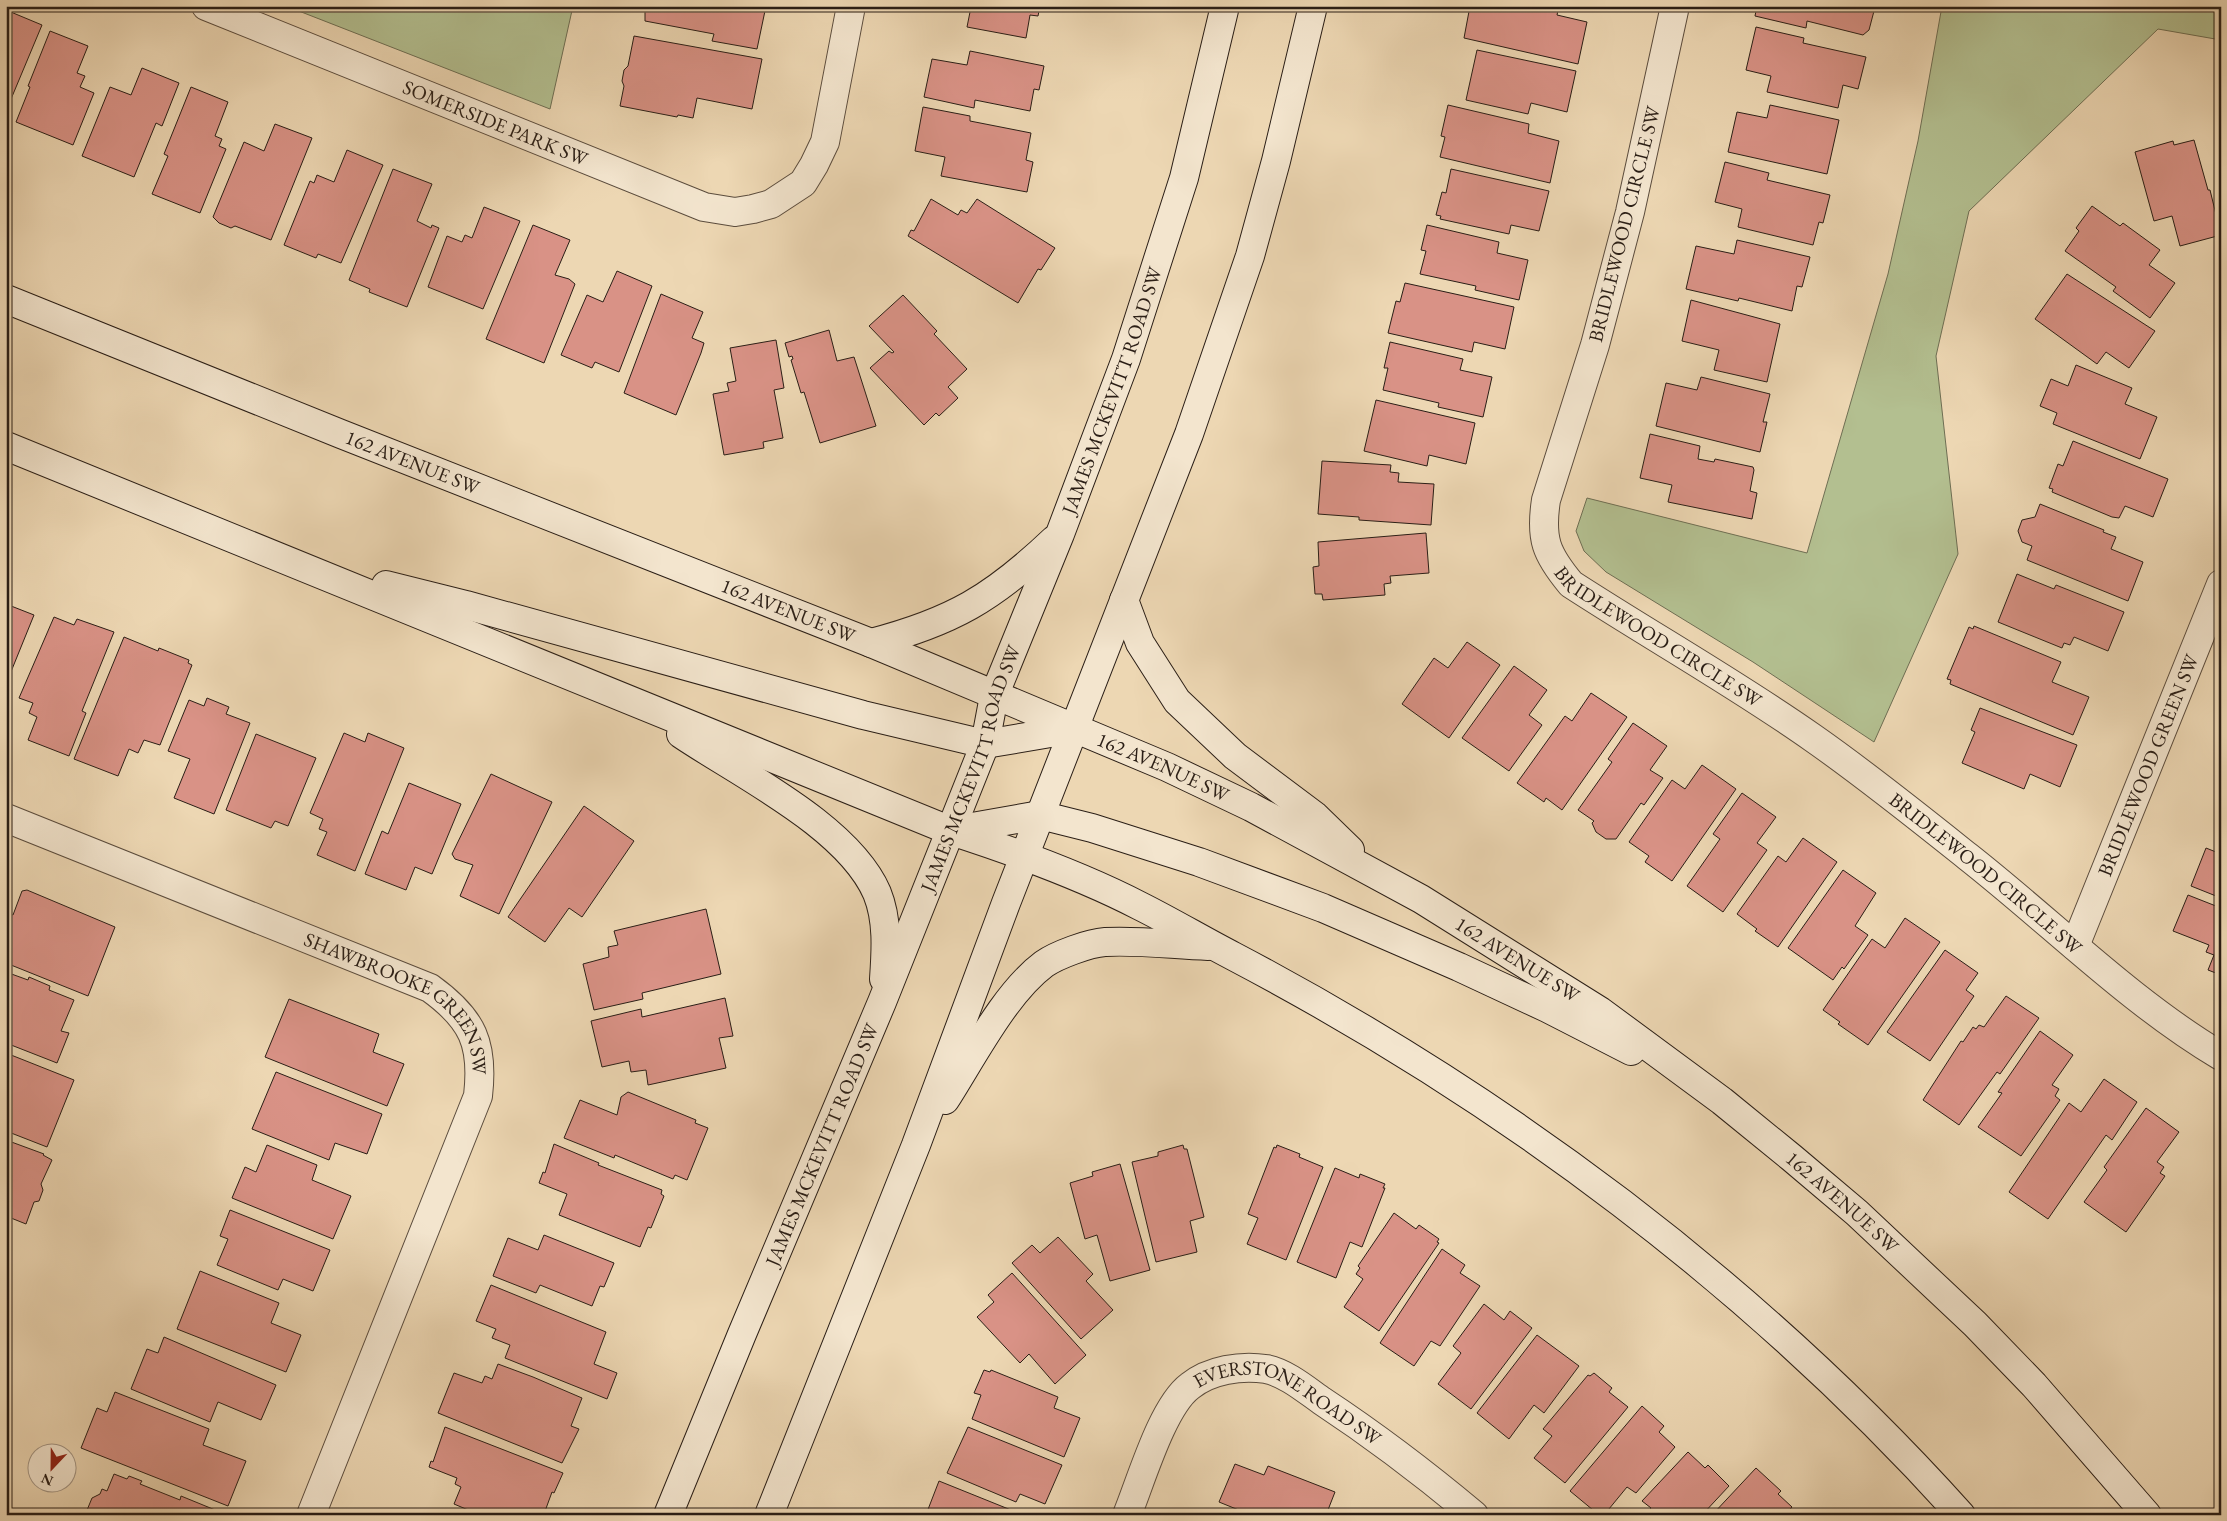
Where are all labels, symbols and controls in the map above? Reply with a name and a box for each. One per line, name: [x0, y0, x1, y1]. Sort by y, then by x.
street label: SOMERSIDE PARK SW: [399, 74, 592, 172]
street label: BRIDLEWOOD CIRCLE SW: [1582, 103, 1666, 345]
street label: JAMES MCKEVITT ROAD SW: [1055, 263, 1168, 520]
street label: 162 AVENUE SW: [342, 424, 484, 501]
street label: BRIDLEWOOD CIRCLE SW: [1548, 561, 1767, 713]
street label: 162 AVENUE SW: [717, 572, 860, 649]
street label: JAMES MCKEVITT ROAD SW: [914, 640, 1027, 898]
street label: BRIDLEWOOD GREEN SW: [2092, 650, 2205, 880]
street label: 162 AVENUE SW: [1093, 726, 1234, 808]
street label: BRIDLEWOOD CIRCLE SW: [1884, 786, 2088, 961]
street label: 162 AVENUE SW: [1450, 911, 1585, 1008]
street label: SHAWBROOKE GREEN SW: [300, 926, 493, 1076]
street label: JAMES MCKEVITT ROAD SW: [758, 1019, 885, 1272]
street label: 162 AVENUE SW: [1780, 1145, 1905, 1259]
street label: EVERSTONE ROAD SW: [1188, 1355, 1387, 1452]
north arrow: [28, 1444, 78, 1494]
text: N: [38, 1469, 56, 1491]

